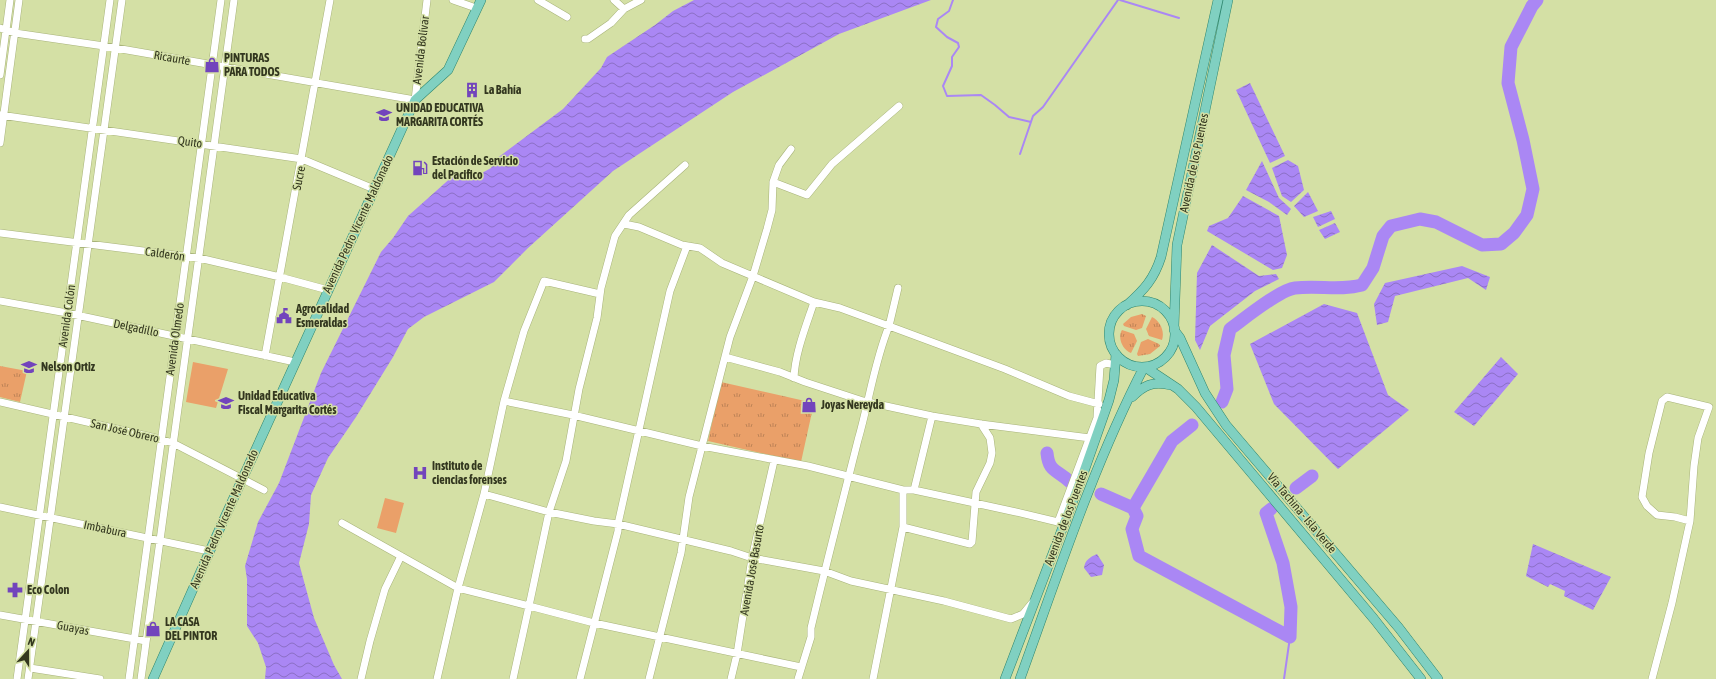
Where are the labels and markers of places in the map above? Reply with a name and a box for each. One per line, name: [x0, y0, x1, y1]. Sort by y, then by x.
place label: PINTURAS PARA TODOS: [224, 51, 280, 79]
shop icon: PINTURAS PARA TODOS: [203, 56, 221, 74]
building icon: La Bahía: [463, 81, 481, 99]
place label: La Bahía: [484, 83, 522, 97]
place label: UNIDAD EDUCATIVA MARGARITA CORTÉS: [396, 101, 484, 129]
school or university icon: UNIDAD EDUCATIVA MARGARITA CORTÉS: [375, 106, 393, 124]
place label: Estación de Servicio del Pacifico: [432, 154, 518, 182]
fuel station icon: Estación de Servicio del Pacifico: [411, 159, 429, 177]
place label: Agrocalidad Esmeraldas: [295, 302, 349, 330]
public building icon: Agrocalidad Esmeraldas: [275, 307, 293, 325]
school or university icon: Nelson Ortiz: [20, 358, 38, 376]
place label: Nelson Ortiz: [41, 360, 96, 374]
place label: Unidad Educativa Fiscal Margarita Cortés: [238, 389, 337, 417]
school or university icon: Unidad Educativa Fiscal Margarita Cortés: [217, 394, 235, 412]
shop icon: Joyas Nereyda: [800, 396, 818, 414]
place label: Joyas Nereyda: [820, 398, 885, 412]
place label: Instituto de ciencias forenses: [432, 459, 508, 487]
hospital icon: Instituto de ciencias forenses: [411, 464, 429, 482]
pharmacy icon: Eco Colon: [6, 581, 24, 599]
place label: Eco Colon: [27, 583, 70, 597]
place label: LA CASA DEL PINTOR: [165, 615, 217, 643]
shop icon: LA CASA DEL PINTOR: [144, 620, 162, 638]

